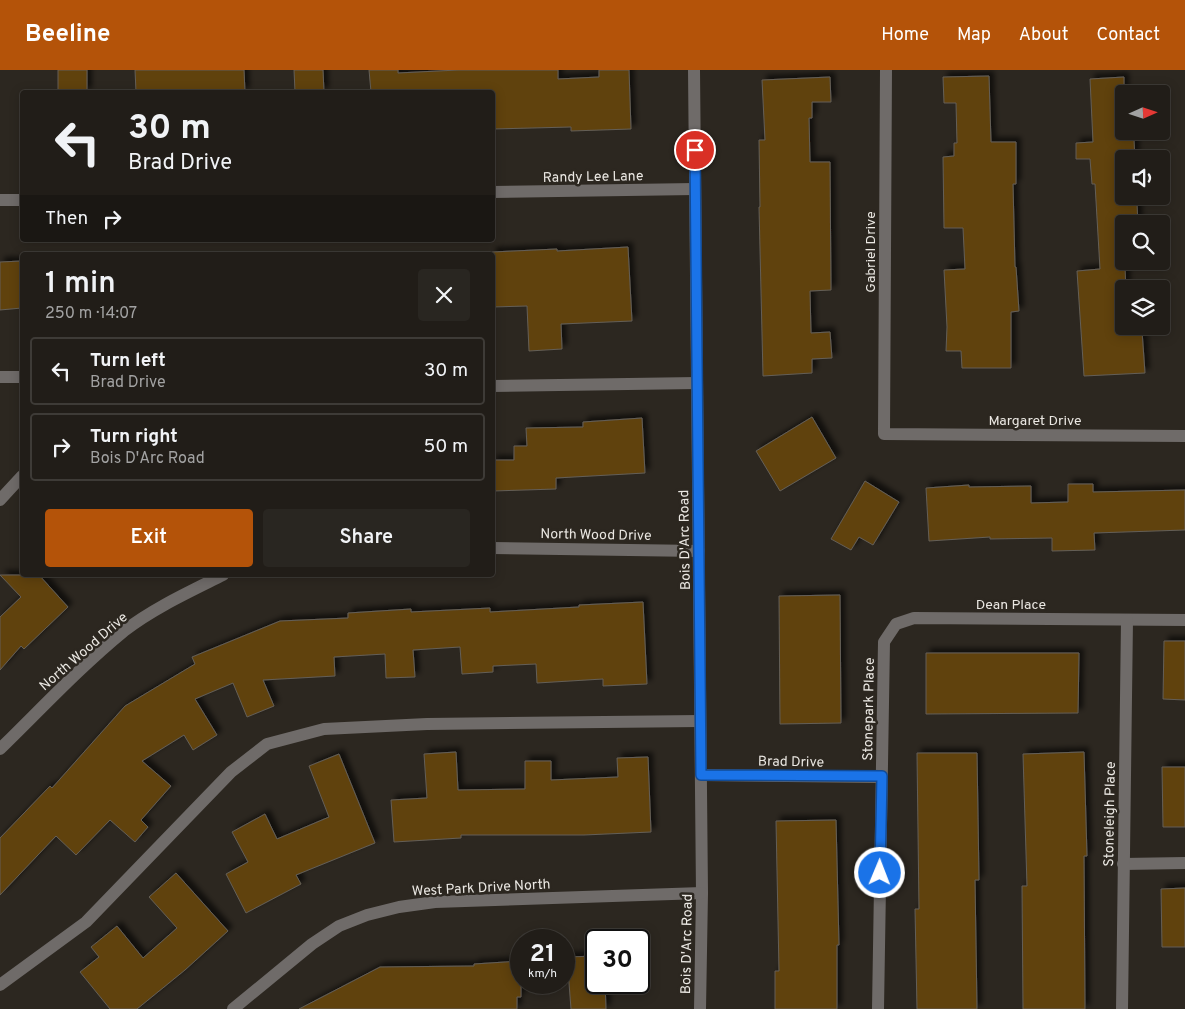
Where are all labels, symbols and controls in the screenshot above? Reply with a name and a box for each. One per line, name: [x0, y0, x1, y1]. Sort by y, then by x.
text: Beeline: [25, 20, 110, 50]
text: Home: [881, 24, 929, 47]
text: Map: [957, 24, 991, 47]
text: About: [1019, 24, 1068, 47]
text: Contact: [1096, 24, 1160, 47]
north arrow: [1115, 85, 1170, 140]
map controls: [1115, 85, 1170, 335]
text: 30 m: [128, 107, 211, 151]
icon: left: [45, 110, 110, 175]
pin: [674, 129, 716, 171]
icon: arrive: [681, 136, 709, 164]
text: Brad Drive: [128, 150, 232, 177]
button: sound: [1115, 150, 1170, 205]
street label: Randy Lee Lane: [542, 168, 644, 187]
icon: right: [98, 205, 126, 233]
text: Then: [45, 207, 88, 231]
street label: Gabriel Drive: [863, 211, 880, 293]
button: search: [1115, 215, 1170, 270]
text: 1 min: [45, 266, 116, 303]
button: close: [418, 269, 470, 321]
button: layers: [1115, 280, 1170, 335]
text: 250 m · 14:07: [45, 304, 137, 324]
text: Turn left: [90, 349, 166, 373]
icon: left: [47, 357, 75, 385]
text: 30 m: [424, 359, 468, 383]
text: Brad Drive: [90, 373, 166, 393]
street label: Margaret Drive: [988, 413, 1082, 430]
text: Turn right: [90, 425, 178, 449]
icon: right: [47, 433, 75, 461]
text: 50 m: [423, 435, 468, 459]
text: Bois D'Arc Road: [90, 449, 205, 469]
street label: Bois D'Arc Road: [676, 490, 695, 590]
button: Exit: [45, 509, 253, 567]
button: Share: [263, 509, 470, 567]
street label: North Wood Drive: [540, 526, 652, 545]
street label: Dean Place: [976, 597, 1046, 614]
street label: North Wood Drive: [36, 609, 131, 695]
street label: Stonepark Place: [860, 657, 879, 761]
street label: Brad Drive: [758, 753, 824, 772]
street label: Stoneleigh Place: [1101, 761, 1120, 867]
position arrow: [853, 846, 905, 898]
street label: West Park Drive North: [411, 876, 551, 901]
street label: Bois D'Arc Road: [678, 894, 697, 994]
speed limit sign: 30: [585, 929, 650, 994]
text: 21: [530, 939, 555, 971]
text: km/h: [528, 966, 557, 982]

